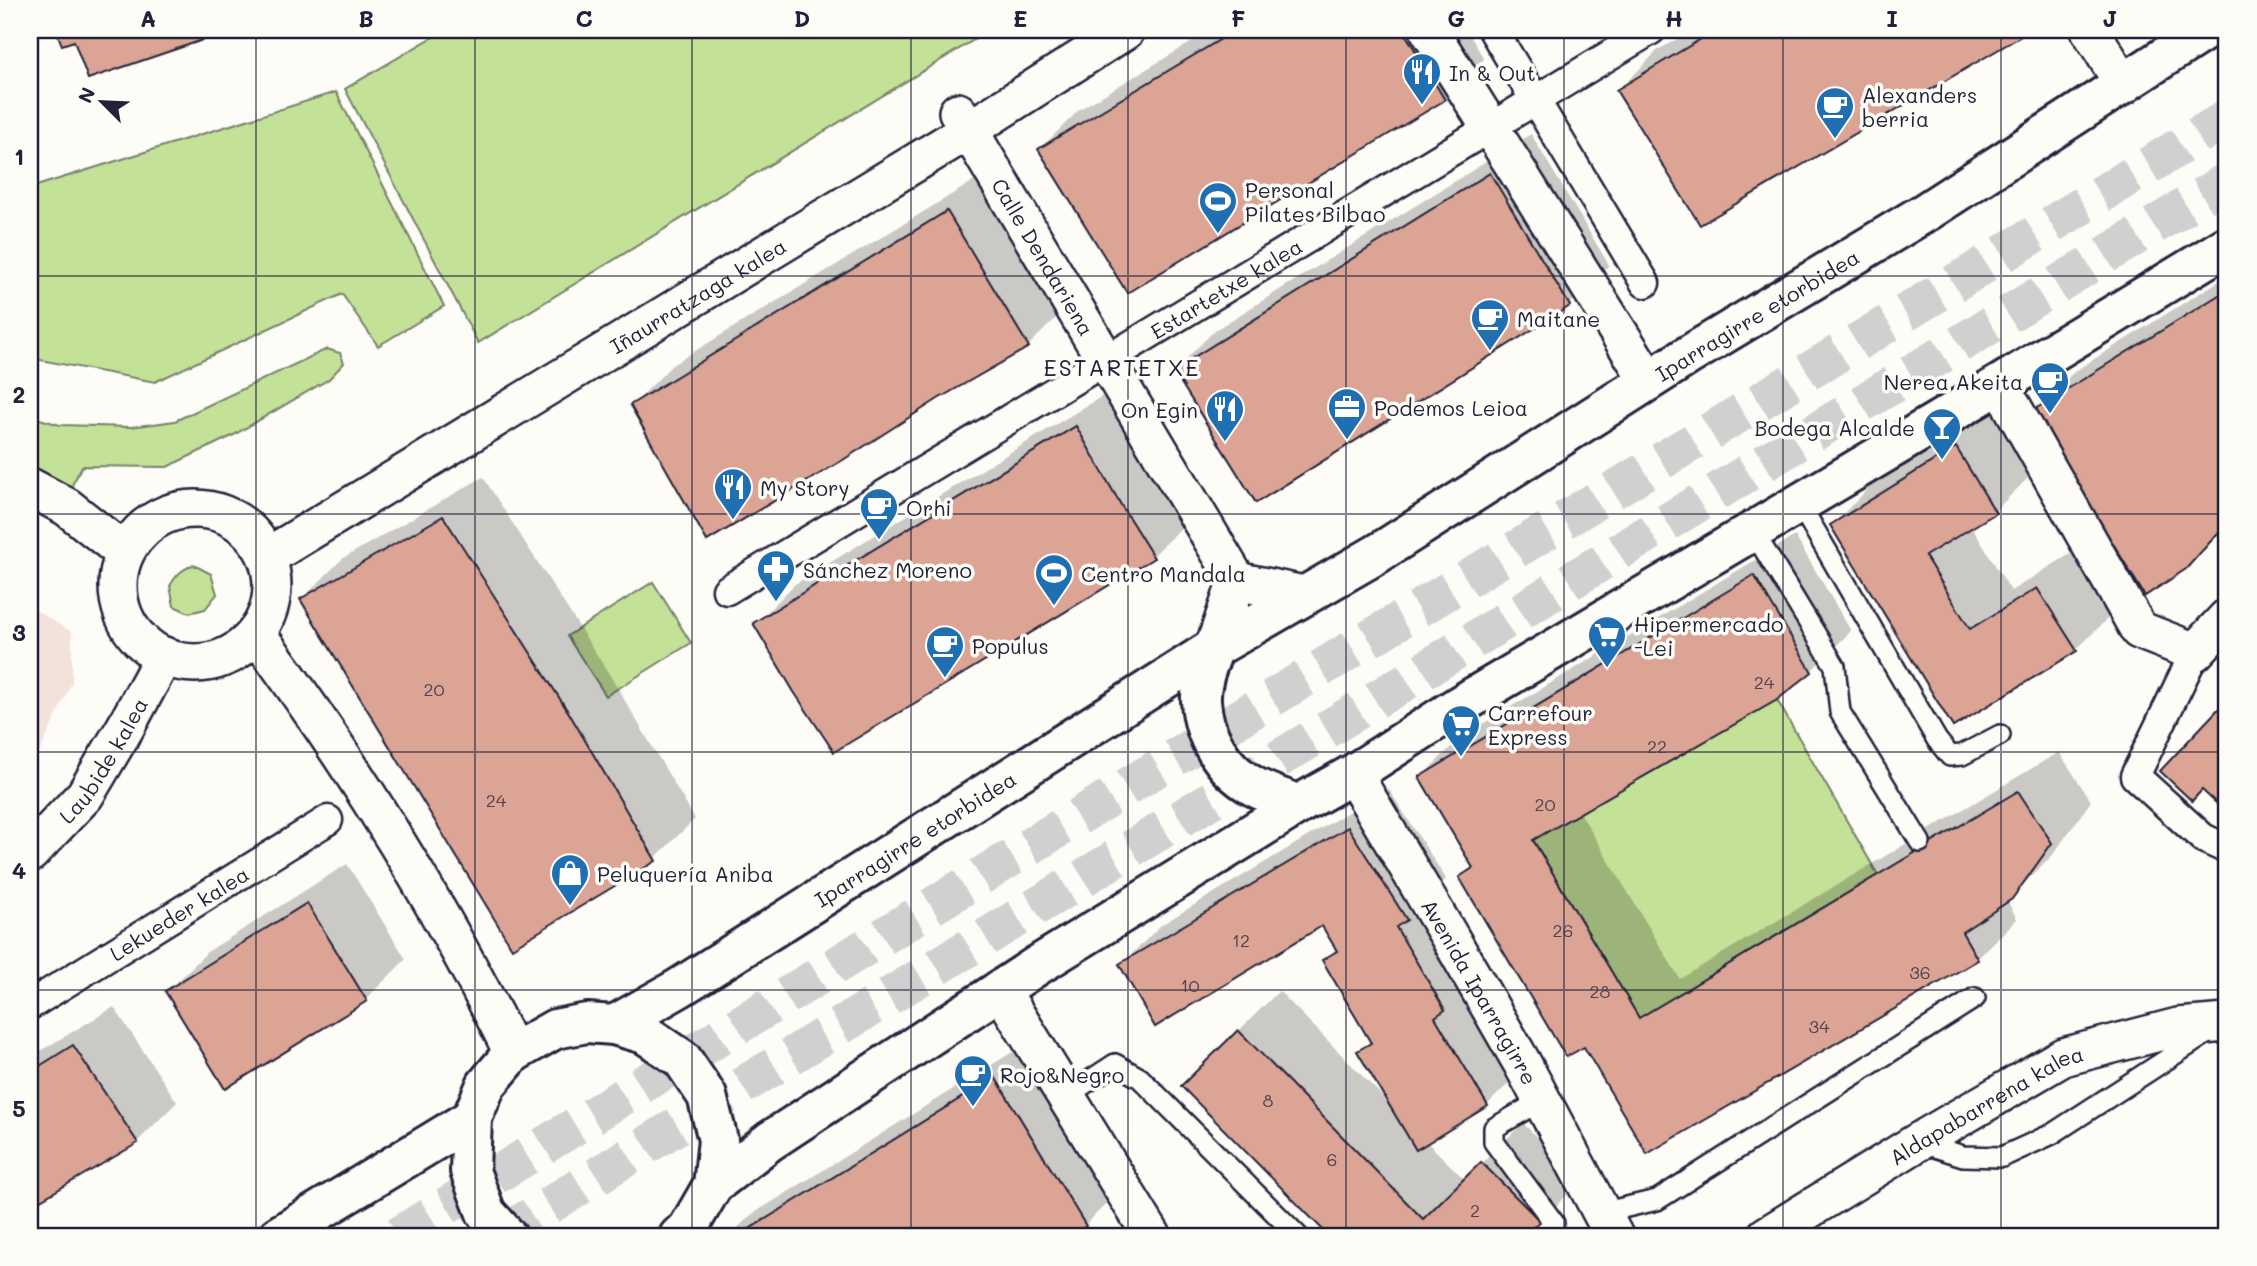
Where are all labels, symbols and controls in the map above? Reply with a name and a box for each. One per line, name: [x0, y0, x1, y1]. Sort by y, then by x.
text: A: [140, 3, 156, 33]
text: B: [358, 3, 374, 33]
text: C: [575, 3, 593, 33]
text: D: [794, 3, 810, 33]
text: E: [1013, 3, 1027, 33]
text: F: [1231, 3, 1245, 33]
text: G: [1447, 3, 1465, 33]
text: H: [1665, 3, 1683, 33]
text: I: [1886, 3, 1898, 33]
text: J: [2102, 3, 2118, 33]
restaurant icon: In & Out: [1401, 51, 1443, 106]
place label: In & Out: [1449, 59, 1536, 86]
north arrow: [66, 66, 136, 136]
place label: Alexanders berria: [1862, 81, 1977, 132]
text: N: [72, 83, 100, 107]
cafe icon: Alexanders berria: [1814, 85, 1856, 140]
text: 1: [14, 141, 24, 171]
street label: Calle Dendariena: [987, 173, 1101, 340]
place label: Personal Pilates Bilbao: [1245, 176, 1385, 227]
sports icon: Personal Pilates Bilbao: [1197, 180, 1239, 235]
street label: Iñaurratzaga kalea: [605, 231, 791, 359]
street label: Estartetxe kalea: [1145, 232, 1306, 344]
street label: Iparragirre etorbidea: [1650, 242, 1864, 387]
cafe icon: Maitane: [1469, 297, 1511, 352]
place label: Maitane: [1517, 305, 1600, 332]
district label: ESTARTETXE: [1044, 352, 1200, 382]
cafe icon: Nerea Akeita: [2029, 360, 2071, 415]
place label: Nerea Akeita: [1884, 368, 2023, 395]
text: 2: [13, 379, 25, 409]
office icon: Podemos Leioa: [1326, 386, 1368, 441]
restaurant icon: On Egin: [1204, 388, 1246, 443]
place label: Podemos Leioa: [1374, 394, 1528, 421]
place label: On Egin: [1121, 396, 1198, 423]
bar icon: Bodega Alcalde: [1921, 406, 1963, 461]
place label: Bodega Alcalde: [1754, 414, 1915, 441]
restaurant icon: My Story: [712, 466, 754, 521]
place label: My Story: [760, 474, 849, 501]
cafe icon: Orhi: [858, 486, 900, 541]
place label: Orhi: [906, 494, 951, 521]
pharmacy icon: Sánchez Moreno: [755, 548, 797, 603]
sports icon: Centro Mandala: [1033, 552, 1075, 607]
place label: Sánchez Moreno: [803, 556, 972, 583]
place label: Centro Mandala: [1081, 560, 1246, 587]
place label: Hipermercado -Lei: [1634, 610, 1783, 661]
supermarket icon: Hipermercado -Lei: [1586, 614, 1628, 669]
text: 3: [12, 617, 26, 647]
cafe icon: Populus: [924, 624, 966, 679]
place label: Populus: [972, 632, 1049, 659]
house number: 24: [1754, 670, 1775, 694]
house number: 20: [423, 677, 445, 701]
street label: Laubide kalea: [52, 692, 153, 828]
place label: Carrefour Express: [1488, 699, 1593, 750]
supermarket icon: Carrefour Express: [1440, 703, 1482, 758]
house number: 22: [1647, 734, 1667, 758]
street label: Iparragirre etorbidea: [809, 764, 1020, 912]
house number: 24: [486, 788, 507, 812]
house number: 20: [1534, 792, 1556, 816]
shop icon: Peluquería Aniba: [549, 852, 591, 907]
text: 4: [12, 855, 26, 885]
street label: Lekueder kalea: [104, 859, 253, 966]
place label: Peluquería Aniba: [597, 860, 774, 887]
street label: Avenida Iparragirre: [1416, 894, 1544, 1089]
house number: 26: [1553, 918, 1573, 942]
house number: 12: [1232, 928, 1250, 952]
house number: 36: [1909, 960, 1931, 984]
house number: 10: [1180, 973, 1200, 997]
house number: 28: [1590, 979, 1611, 1003]
house number: 34: [1808, 1014, 1830, 1038]
street label: Aldapabarrena kalea: [1884, 1039, 2086, 1170]
cafe icon: Rojo&Negro: [952, 1053, 994, 1108]
place label: Rojo&Negro: [1000, 1061, 1124, 1088]
house number: 8: [1263, 1088, 1274, 1112]
text: 5: [12, 1093, 26, 1123]
house number: 6: [1327, 1147, 1337, 1171]
house number: 2: [1470, 1198, 1480, 1222]

